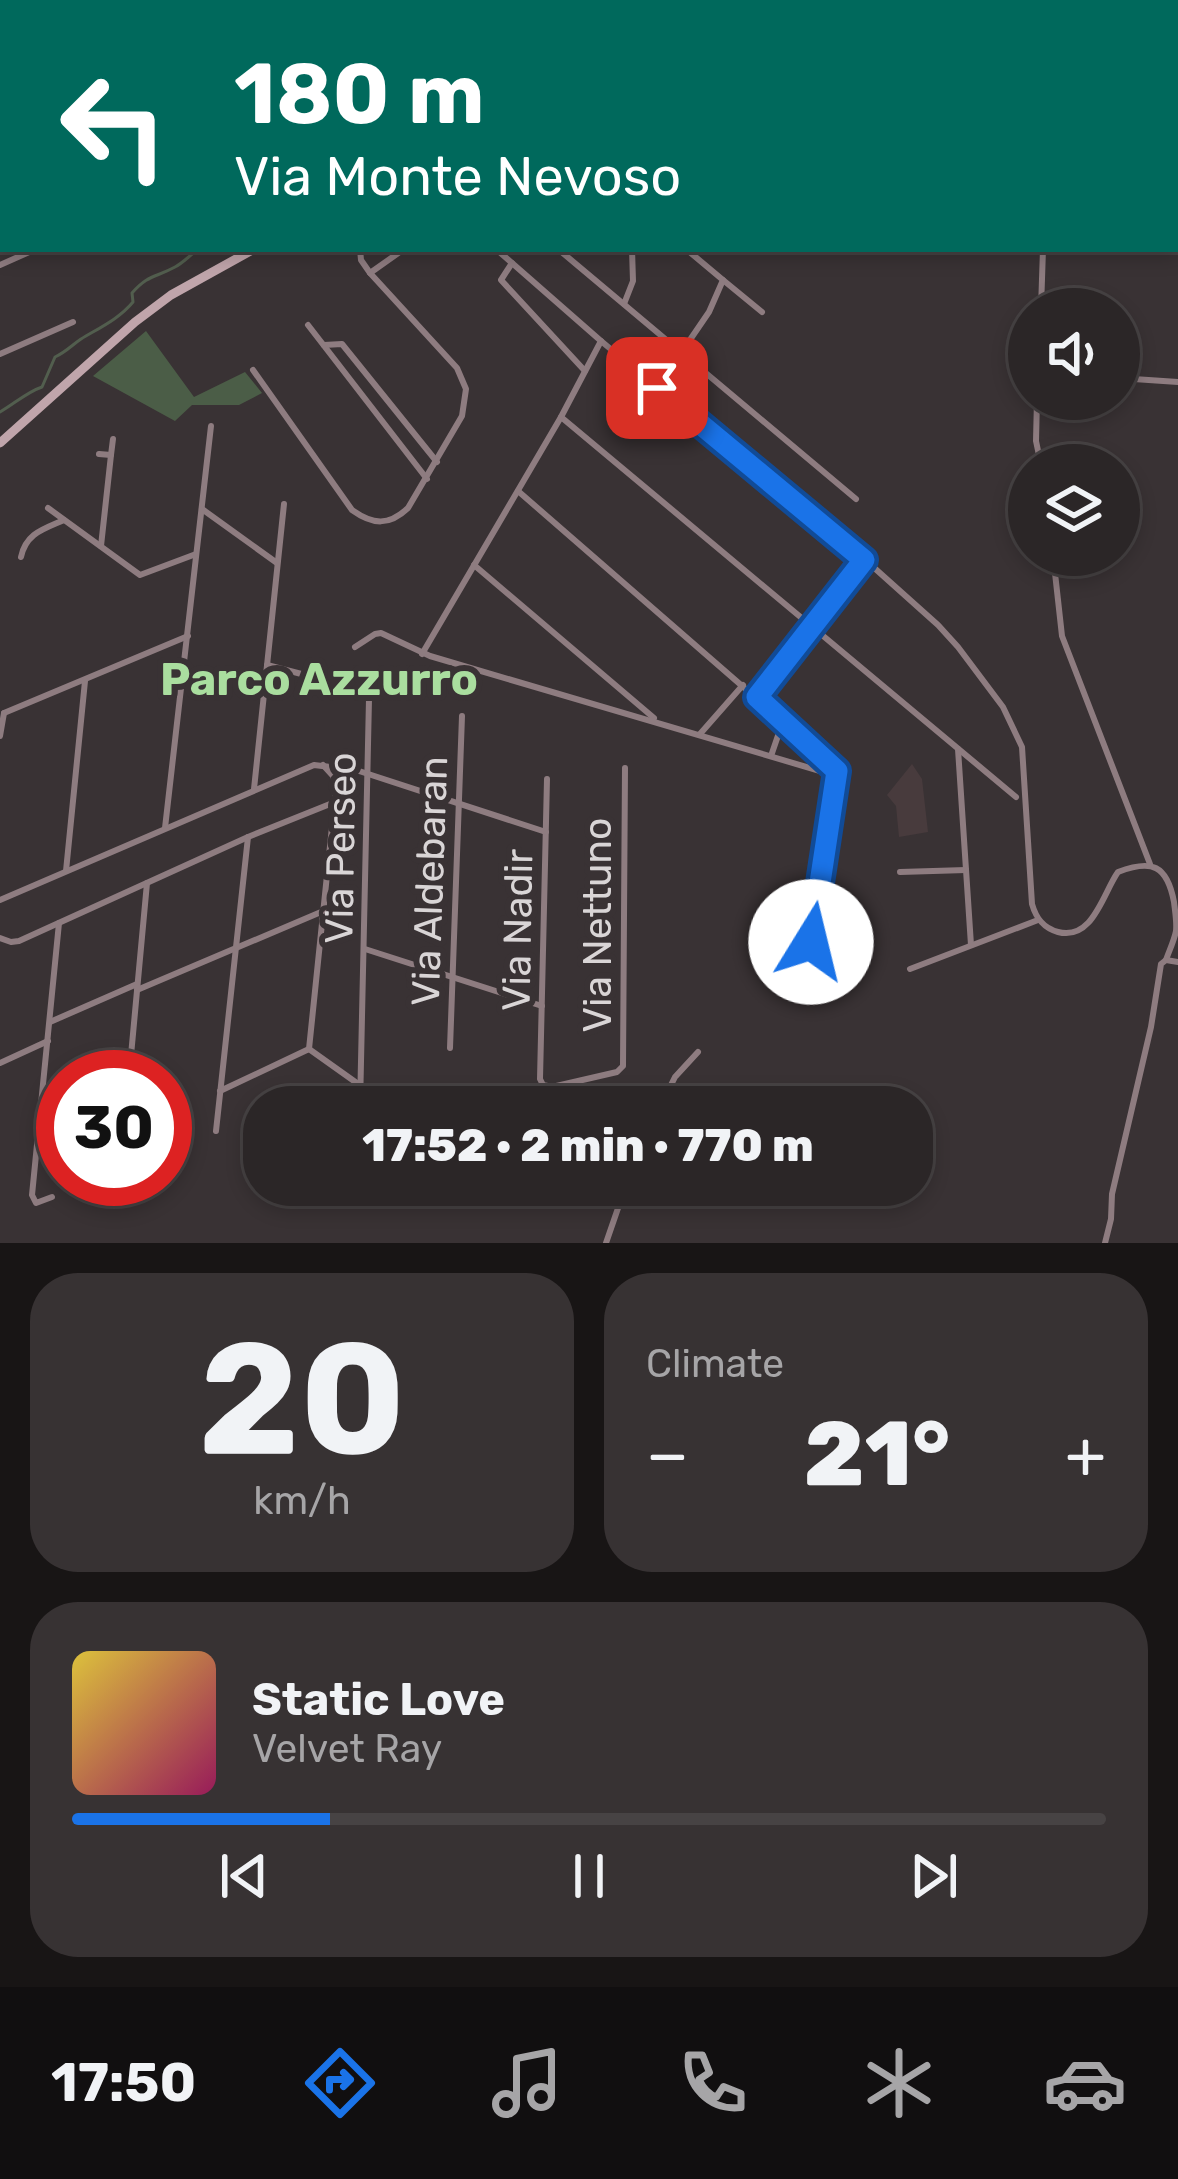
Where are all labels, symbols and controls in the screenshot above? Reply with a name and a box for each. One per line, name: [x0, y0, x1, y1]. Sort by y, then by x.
text: 180 m: [234, 44, 485, 144]
icon: left: [36, 48, 192, 204]
text: Via Monte Nevoso: [234, 145, 681, 209]
map controls: [1008, 288, 1140, 576]
button: sound: [1008, 288, 1140, 420]
pin: [606, 337, 708, 439]
icon: arrive: [624, 355, 690, 421]
button: layers: [1008, 444, 1140, 576]
district label: Parco Azzurro: [160, 653, 478, 706]
street label: Via Perseo: [316, 752, 366, 944]
street label: Via Aldebaran: [403, 755, 457, 1007]
street label: Via Nettuno: [575, 818, 621, 1032]
street label: Via Nadir: [494, 848, 542, 1011]
position arrow: [748, 879, 874, 1005]
speed limit sign: 30: [36, 1050, 192, 1206]
text: 17:52 · 2 min · 770 m: [362, 1119, 814, 1172]
text: 20: [198, 1307, 406, 1492]
text: Climate: [646, 1341, 784, 1387]
text: 21°: [804, 1401, 950, 1508]
text: −: [646, 1415, 689, 1494]
text: +: [1065, 1415, 1106, 1494]
text: km/h: [253, 1478, 351, 1524]
text: Static Love: [252, 1673, 505, 1726]
text: Velvet Ray: [252, 1726, 442, 1772]
icon: previous: [211, 1843, 277, 1909]
icon: pause: [556, 1843, 622, 1909]
icon: next: [901, 1843, 967, 1909]
icon: directions: [298, 2041, 382, 2125]
icon: music: [485, 2041, 569, 2125]
icon: phone: [671, 2041, 755, 2125]
icon: climate: [857, 2041, 941, 2125]
icon: car: [1043, 2041, 1127, 2125]
text: 17:50: [51, 2051, 196, 2115]

